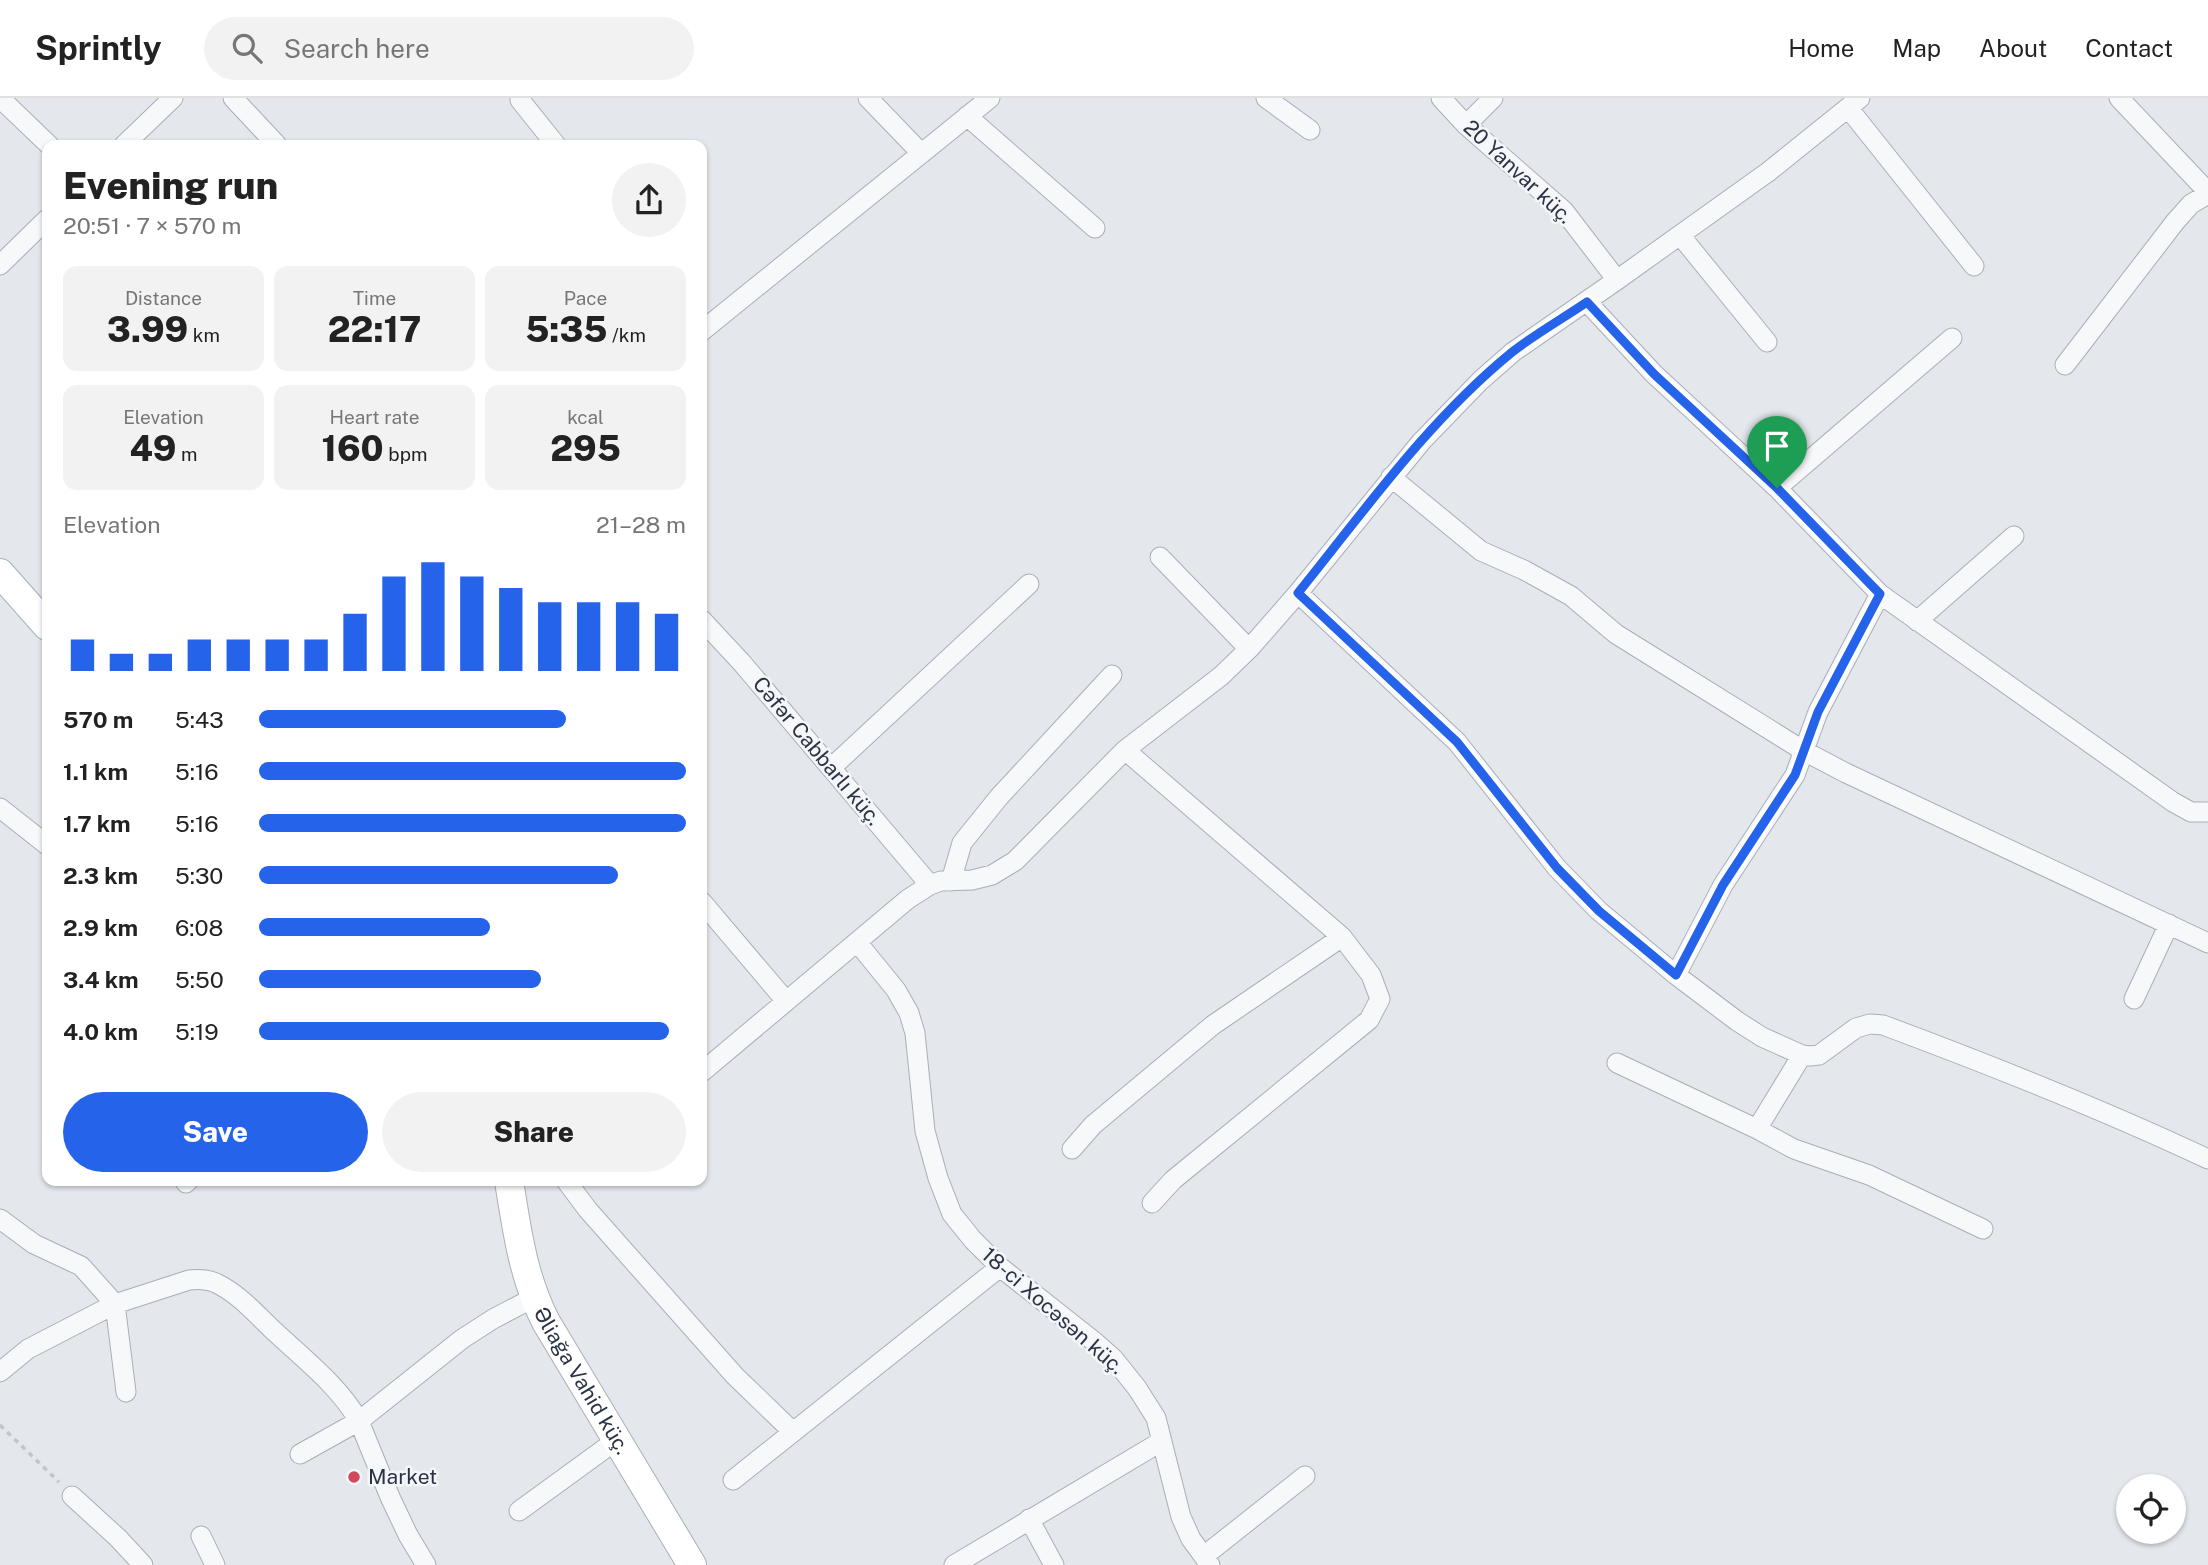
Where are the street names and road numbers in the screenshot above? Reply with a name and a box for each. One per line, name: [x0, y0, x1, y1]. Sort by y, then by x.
street label: 20 Yanvar küç.: [1458, 115, 1578, 229]
street label: Cəfər Cabbarlı küç.: [748, 671, 887, 830]
street label: 18-ci Xocəsən küç.: [977, 1242, 1130, 1379]
street label: Əliağa Vahid küç.: [529, 1303, 635, 1459]

